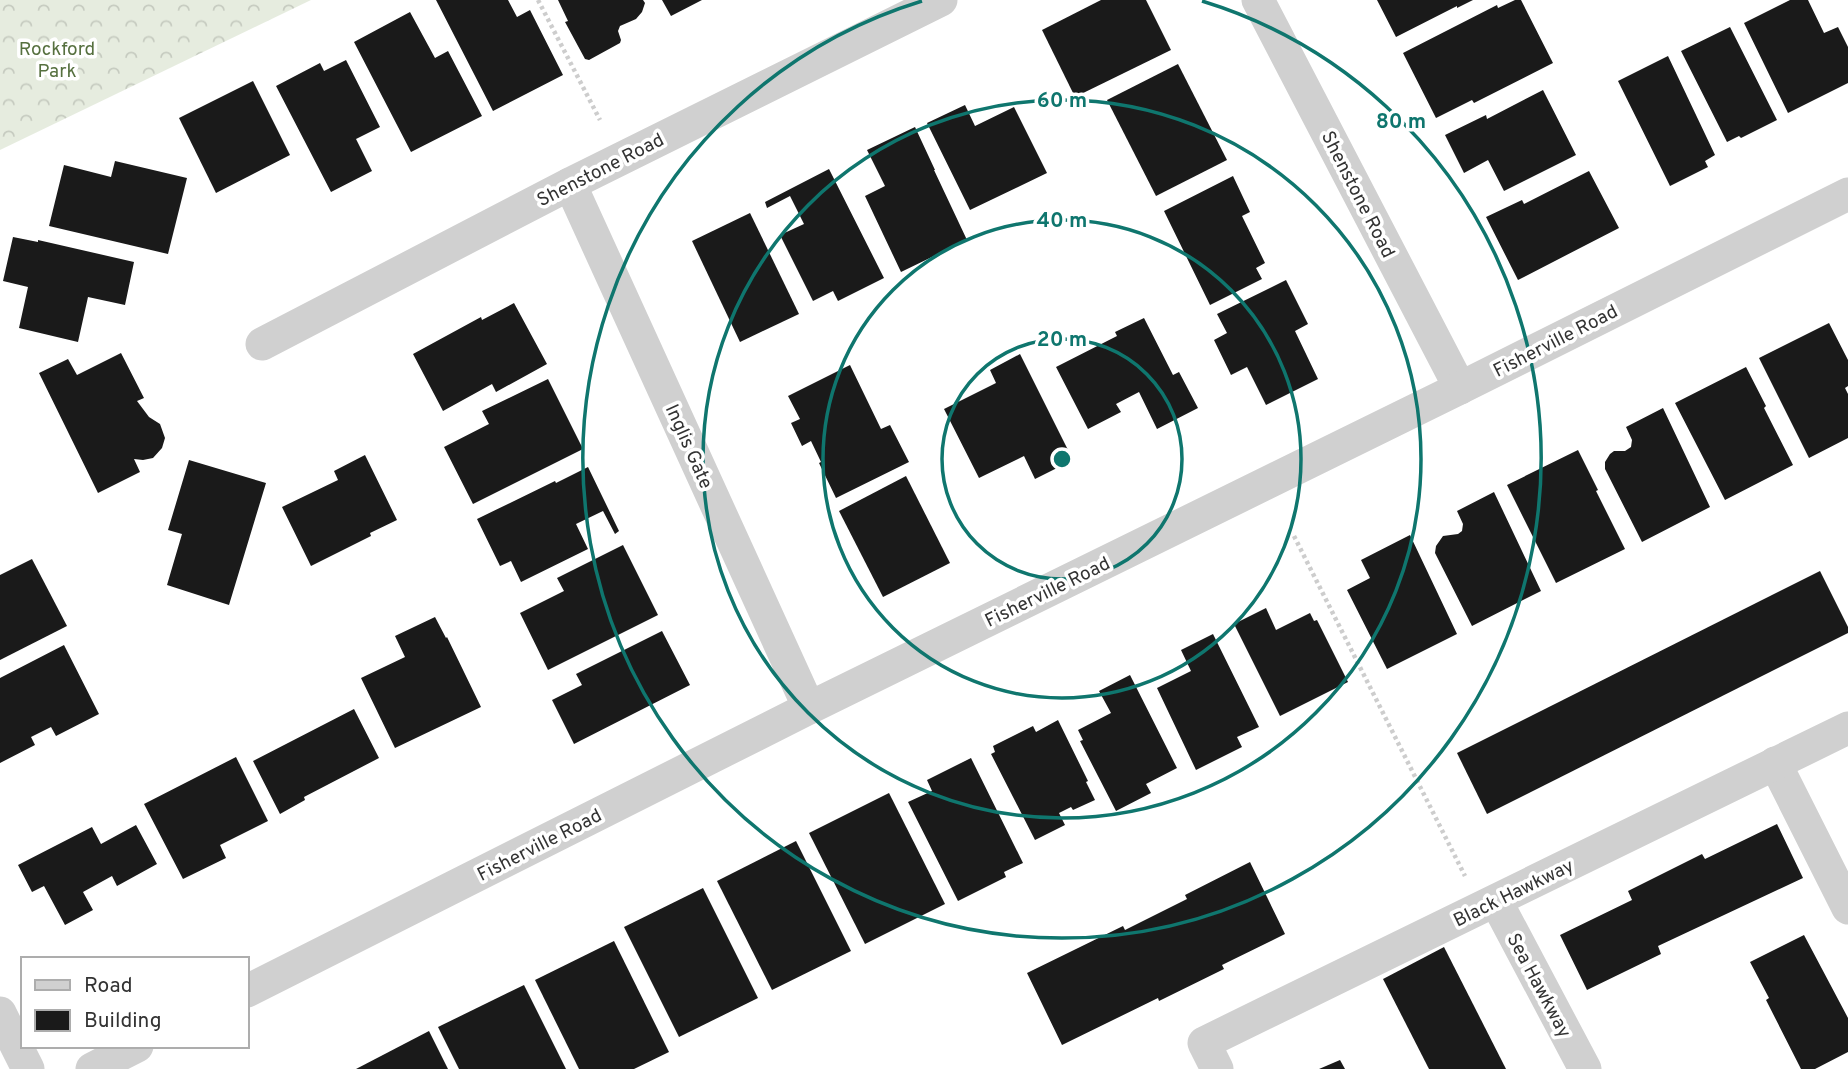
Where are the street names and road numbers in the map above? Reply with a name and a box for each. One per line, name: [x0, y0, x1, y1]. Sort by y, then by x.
street label: Shenstone Road: [1315, 127, 1400, 262]
street label: Shenstone Road: [533, 128, 668, 213]
street label: Fisherville Road: [1490, 300, 1622, 383]
street label: Inglis Gate: [659, 401, 717, 493]
street label: Fisherville Road: [981, 552, 1115, 634]
street label: Fisherville Road: [474, 804, 606, 887]
street label: Black Hawkway: [1450, 854, 1578, 933]
street label: Sea Hawkway: [1501, 930, 1576, 1042]

